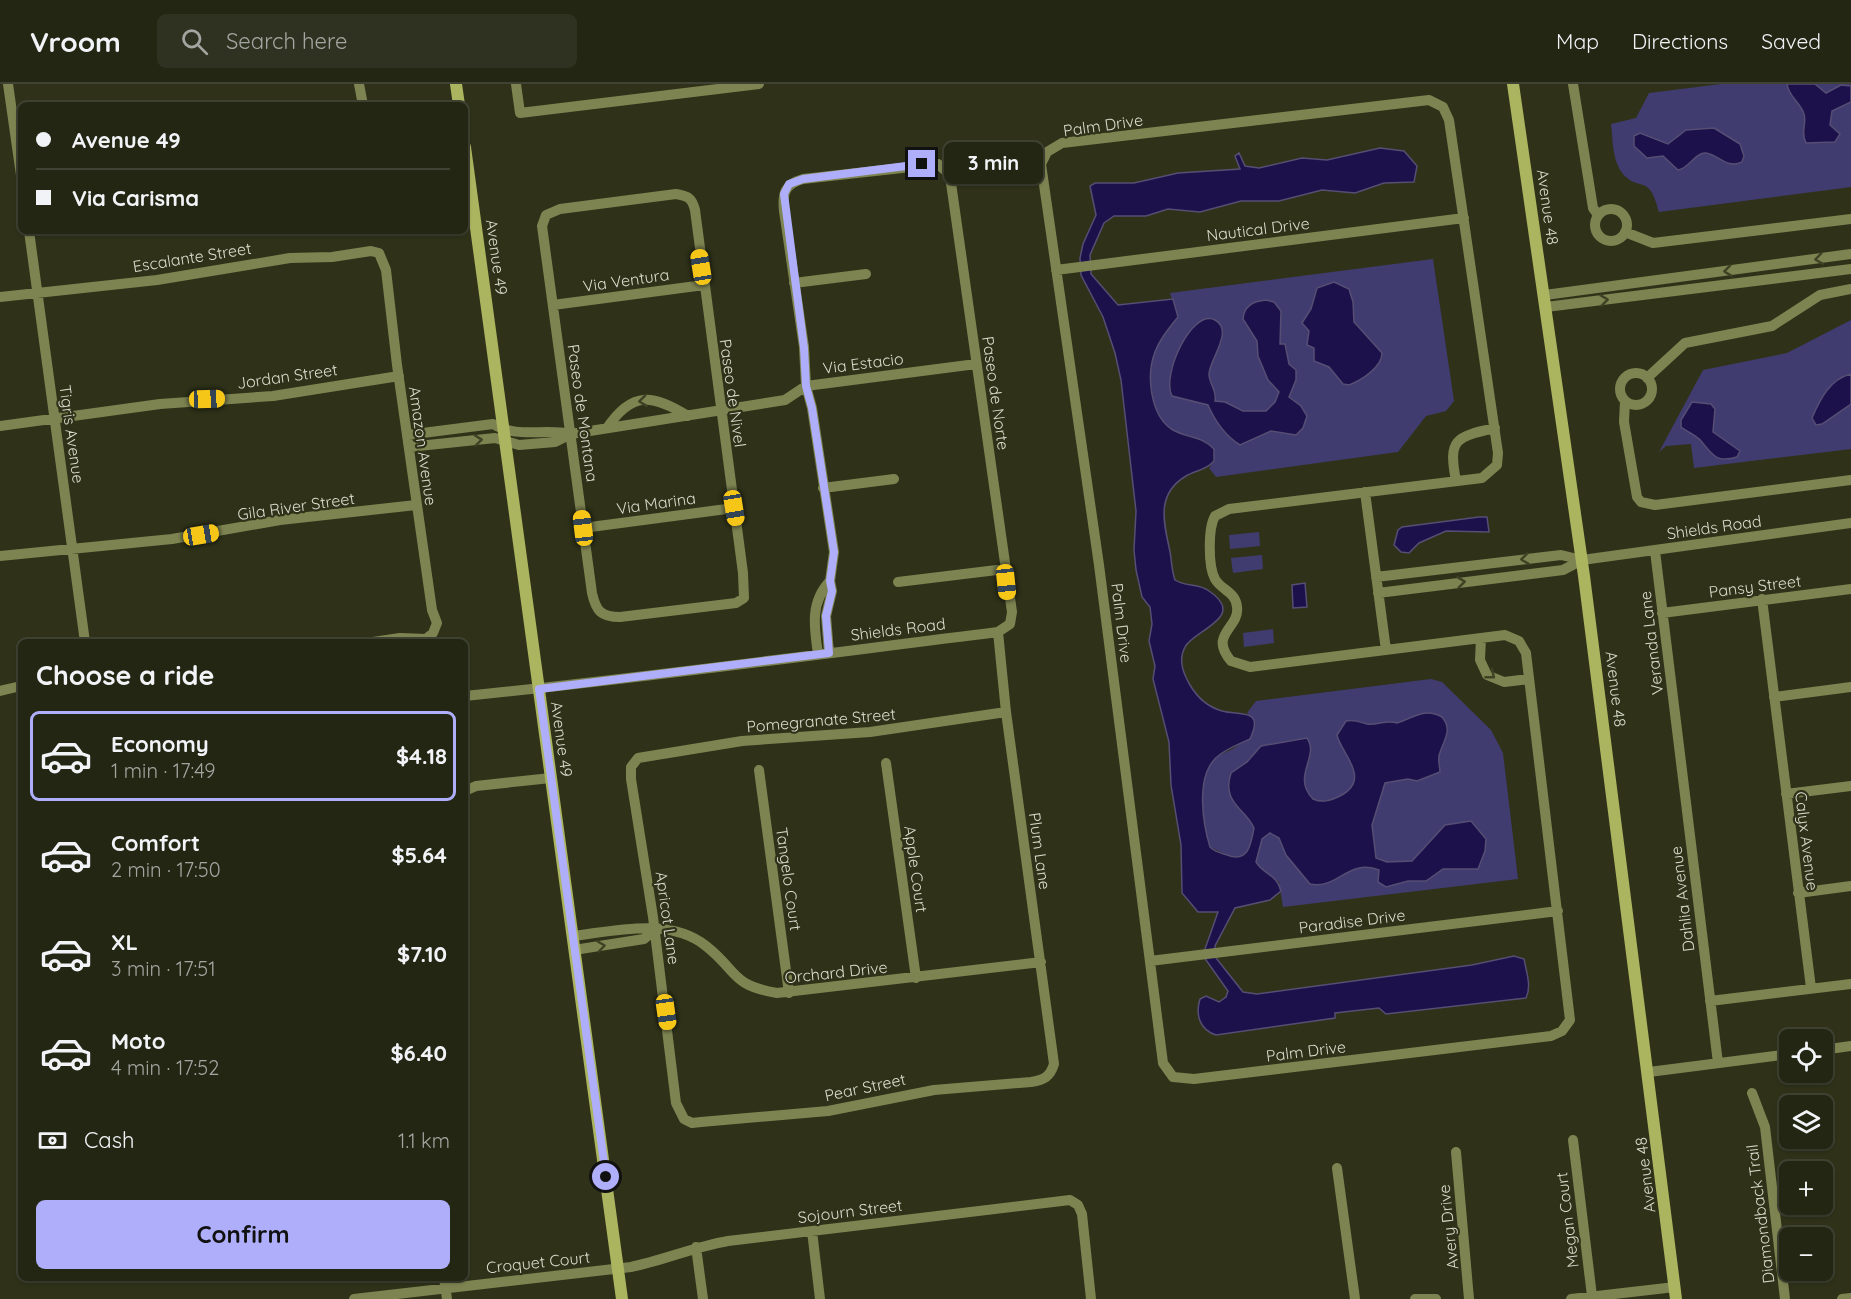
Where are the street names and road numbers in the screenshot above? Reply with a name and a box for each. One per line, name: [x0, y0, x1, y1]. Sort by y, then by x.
street label: Palm Drive: [1062, 110, 1144, 140]
street label: Avenue 48: [1533, 168, 1563, 246]
street label: Nautical Drive: [1205, 213, 1311, 245]
street label: Avenue 49: [482, 218, 512, 296]
street label: Escalante Street: [131, 238, 253, 276]
street label: Via Ventura: [582, 264, 670, 296]
street label: Paseo de Norte: [978, 335, 1014, 451]
street label: Paseo de Nivel: [716, 338, 750, 448]
street label: Paseo de Montana: [563, 343, 603, 483]
street label: Via Estacio: [821, 348, 905, 378]
street label: Jordan Street: [235, 359, 339, 393]
street label: Tigris Avenue: [55, 383, 89, 485]
street label: Amazon Avenue: [405, 385, 441, 507]
street label: Gila River Street: [236, 488, 356, 524]
street label: Via Marina: [615, 488, 697, 518]
street label: Shields Road: [1665, 510, 1763, 544]
street label: Pansy Street: [1708, 570, 1802, 602]
street label: Palm Drive: [1107, 582, 1137, 664]
street label: Veranda Lane: [1635, 590, 1667, 696]
street label: Shields Road: [849, 613, 947, 645]
street label: Avenue 48: [1601, 650, 1631, 728]
street label: Avenue 49: [547, 700, 577, 778]
street label: Pomegranate Street: [746, 704, 896, 736]
street label: Calyx Avenue: [1791, 790, 1823, 892]
street label: Plum Lane: [1025, 811, 1055, 891]
street label: Apple Court: [900, 824, 932, 914]
street label: Tangelo Court: [772, 826, 806, 932]
street label: Dahlia Avenue: [1666, 845, 1698, 953]
street label: Apricot Lane: [652, 870, 684, 966]
street label: Paradise Drive: [1297, 905, 1407, 937]
street label: Orchard Drive: [783, 957, 889, 987]
street label: Palm Drive: [1265, 1036, 1347, 1066]
street label: Pear Street: [823, 1069, 907, 1105]
street label: Avenue 48: [1630, 1136, 1660, 1214]
street label: Diamondback Trail: [1742, 1143, 1778, 1285]
street label: Megan Court: [1551, 1171, 1583, 1269]
street label: Avery Drive: [1434, 1183, 1462, 1271]
street label: Sojourn Street: [797, 1195, 903, 1227]
street label: Croquet Court: [485, 1247, 591, 1277]

